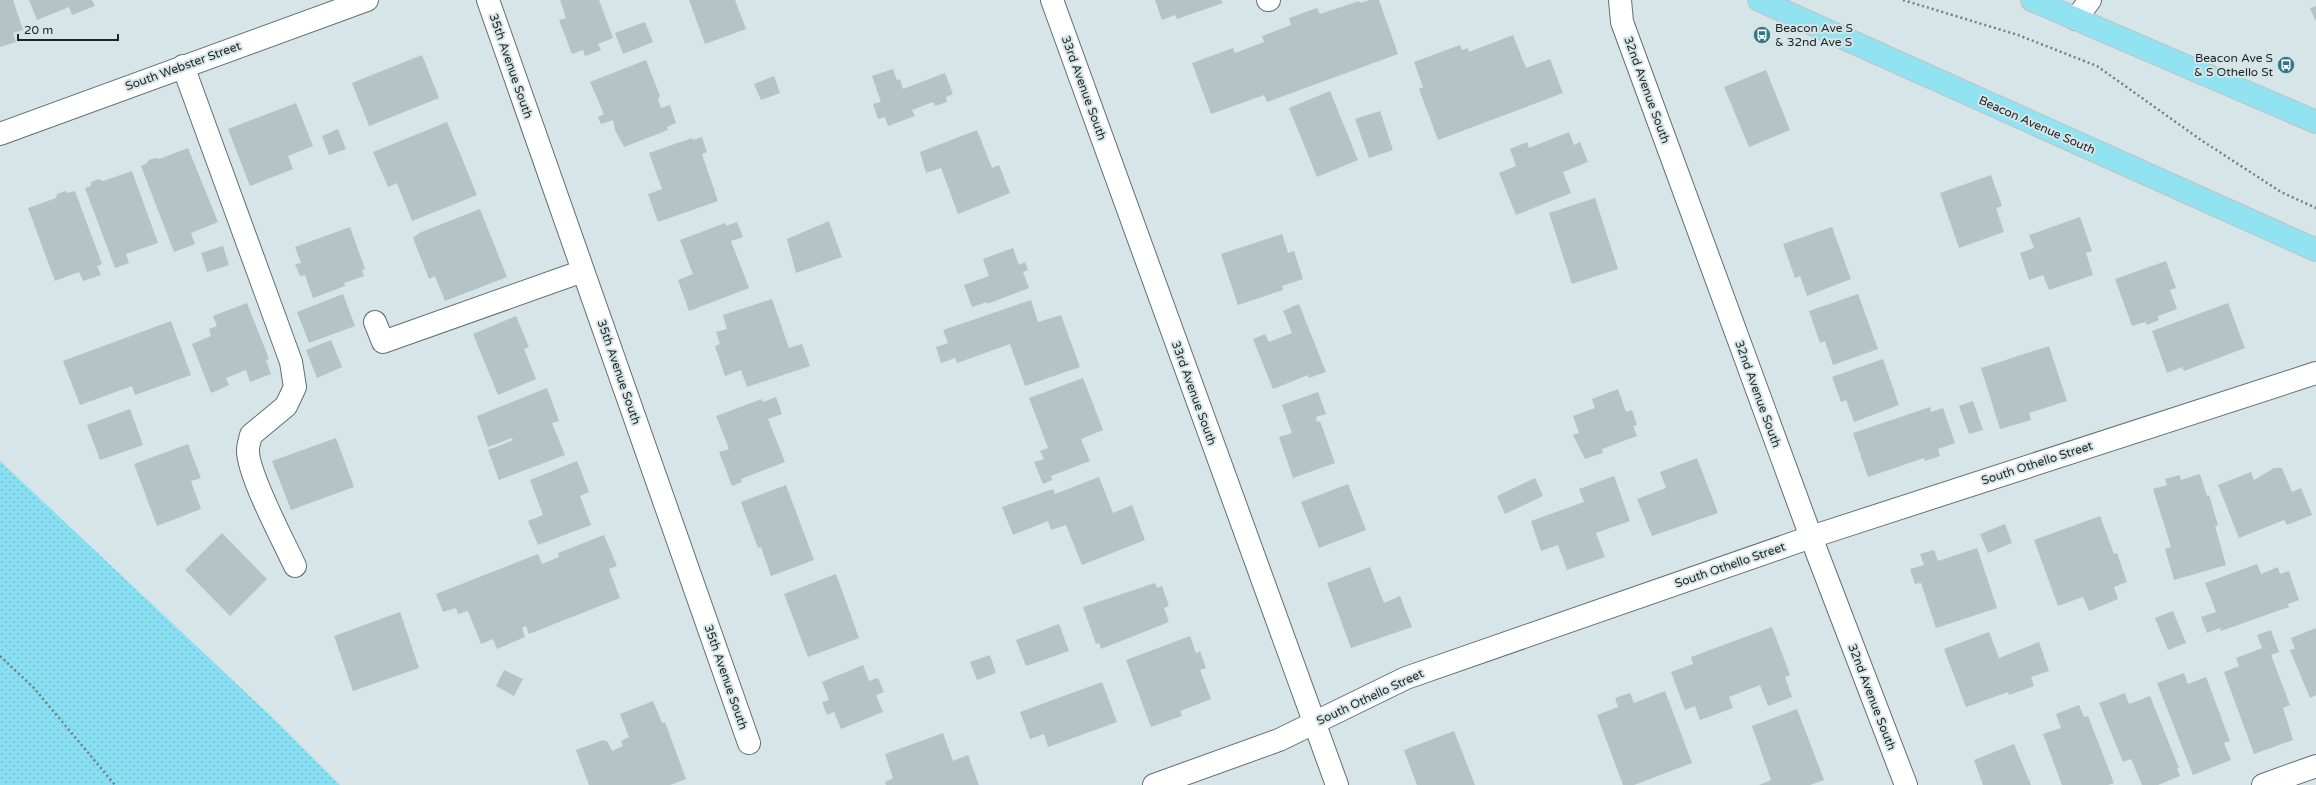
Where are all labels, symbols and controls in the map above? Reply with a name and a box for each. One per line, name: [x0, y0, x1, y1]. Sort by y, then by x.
street label: 35th Avenue South: [486, 12, 536, 120]
scale bar: [18, 16, 118, 42]
place label: Beacon Ave S & 32nd Ave S: [1775, 21, 1853, 49]
text: 20 m: [24, 23, 53, 37]
bus stop icon: Beacon Ave S & 32nd Ave S: [1752, 25, 1772, 45]
street label: 33rd Avenue South: [1059, 34, 1109, 142]
street label: 32nd Avenue South: [1621, 34, 1673, 146]
street label: South Webster Street: [123, 38, 243, 93]
place label: Beacon Ave S & S Othello St: [2194, 51, 2273, 79]
bus stop icon: Beacon Ave S & S Othello St: [2276, 55, 2296, 75]
street label: Beacon Avenue South: [1977, 93, 2097, 157]
street label: 35th Avenue South: [594, 318, 644, 426]
street label: 32nd Avenue South: [1732, 338, 1784, 450]
street label: 33rd Avenue South: [1169, 339, 1219, 447]
street label: South Othello Street: [1980, 438, 2095, 488]
street label: South Othello Street: [1673, 539, 1788, 591]
street label: 35th Avenue South: [701, 623, 751, 731]
street label: 32nd Avenue South: [1845, 642, 1899, 752]
street label: South Othello Street: [1314, 666, 1426, 728]

